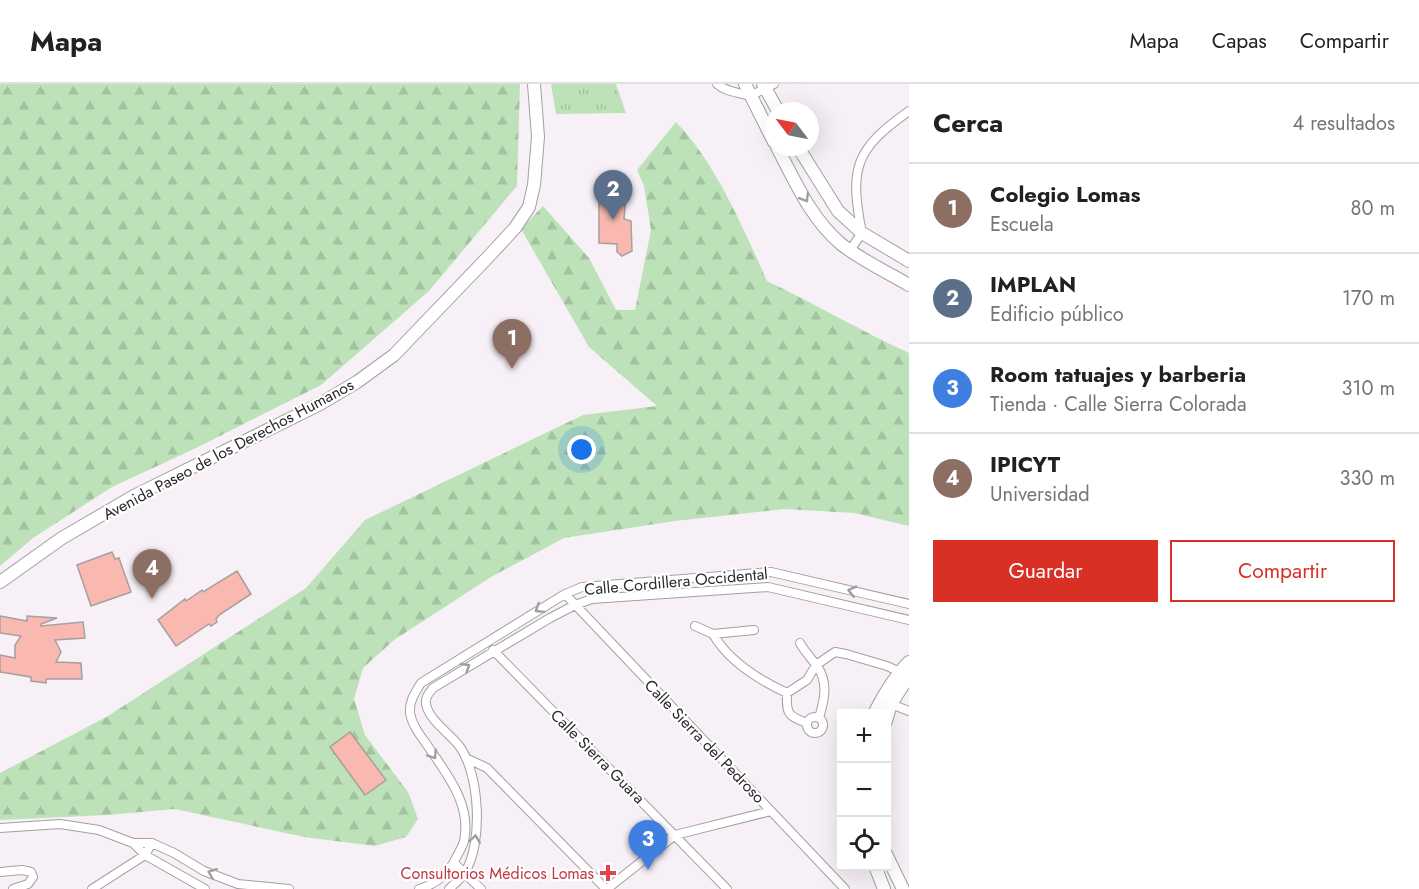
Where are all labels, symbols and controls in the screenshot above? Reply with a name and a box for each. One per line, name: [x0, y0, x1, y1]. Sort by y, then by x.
text: Mapa: [30, 21, 102, 62]
text: Mapa: [1130, 26, 1179, 56]
text: Capas: [1212, 26, 1267, 56]
text: Compartir: [1300, 26, 1389, 56]
north arrow: [765, 102, 819, 156]
text: Cerca: [933, 104, 1003, 142]
text: 4 resultados: [1293, 109, 1395, 138]
pin: 2: [594, 170, 632, 220]
text: Colegio Lomas: [990, 178, 1141, 210]
one-way arrow: [797, 192, 809, 202]
text: 1: [947, 194, 958, 223]
text: 80 m: [1350, 194, 1395, 223]
text: Escuela: [990, 210, 1054, 239]
text: IMPLAN: [990, 268, 1076, 300]
text: 2: [946, 284, 959, 313]
text: 170 m: [1342, 284, 1395, 313]
text: Edificio público: [990, 300, 1124, 329]
pin: 1: [492, 320, 532, 369]
text: Room tatuajes y barberia: [990, 358, 1246, 390]
street label: Avenida Paseo de los Derechos Humanos: [99, 373, 358, 526]
text: 3: [946, 374, 959, 403]
text: 310 m: [1341, 374, 1395, 403]
text: Tienda · Calle Sierra Colorada: [990, 390, 1247, 419]
your location: [567, 435, 596, 464]
text: IPICYT: [990, 448, 1060, 480]
text: 4: [946, 464, 959, 493]
text: 330 m: [1340, 464, 1395, 493]
text: Universidad: [990, 480, 1090, 509]
button: Guardar: [933, 540, 1158, 602]
button: Compartir: [1170, 540, 1395, 602]
pin: 4: [132, 550, 172, 599]
street label: Calle Cordillera Occidental: [583, 562, 769, 601]
one-way arrow: [847, 585, 857, 598]
one-way arrow: [535, 602, 545, 614]
one-way arrow: [460, 662, 470, 674]
street label: Calle Sierra del Pedroso: [639, 674, 770, 809]
street label: Calle Sierra Guara: [545, 704, 650, 809]
map controls: [837, 709, 891, 871]
button: +: [837, 709, 891, 763]
one-way arrow: [426, 748, 437, 759]
button: −: [837, 763, 891, 817]
button: locate: [837, 817, 891, 871]
pin: 3: [628, 820, 668, 870]
one-way arrow: [469, 834, 481, 843]
place label: Consultorios Médicos Lomas: [400, 862, 594, 885]
marker: Consultorios Médicos Lomas: [599, 864, 617, 882]
one-way arrow: [207, 868, 217, 881]

